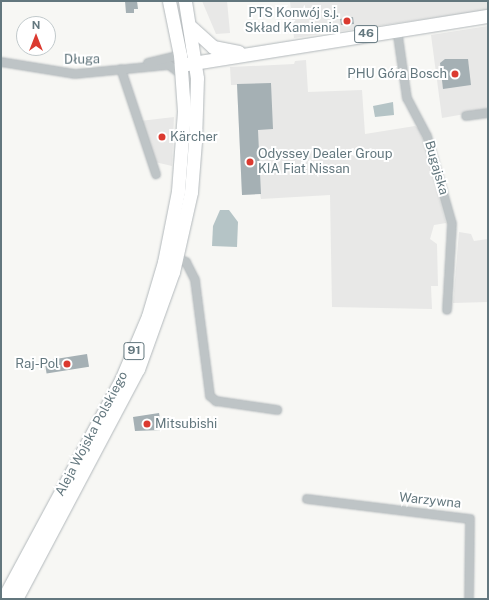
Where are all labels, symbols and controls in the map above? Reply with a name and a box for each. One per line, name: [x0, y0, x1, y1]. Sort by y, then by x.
place label: PTS Konwój s.j. Skład Kamienia: [245, 6, 339, 37]
north arrow: [16, 16, 56, 56]
marker: PTS Konwój s.j. Skład Kamienia: [342, 16, 352, 26]
text: N: [32, 19, 40, 31]
road number: 46: [354, 24, 378, 44]
street label: Długa: [64, 52, 100, 68]
place label: PHU Góra Bosch: [347, 66, 447, 82]
marker: PHU Góra Bosch: [450, 69, 460, 79]
place label: Kärcher: [170, 129, 218, 145]
marker: Kärcher: [157, 132, 167, 142]
street label: Bugajska: [421, 139, 451, 197]
place label: Odyssey Dealer Group KIA Fiat Nissan: [258, 147, 392, 178]
marker: Odyssey Dealer Group KIA Fiat Nissan: [245, 157, 255, 167]
road number: 91: [123, 341, 145, 361]
place label: Raj-Pol: [15, 356, 59, 372]
marker: Raj-Pol: [62, 359, 72, 369]
street label: Aleja Wojska Polskiego: [52, 369, 132, 499]
place label: Mitsubishi: [155, 416, 217, 432]
marker: Mitsubishi: [142, 419, 152, 429]
street label: Warzywna: [398, 490, 462, 512]

